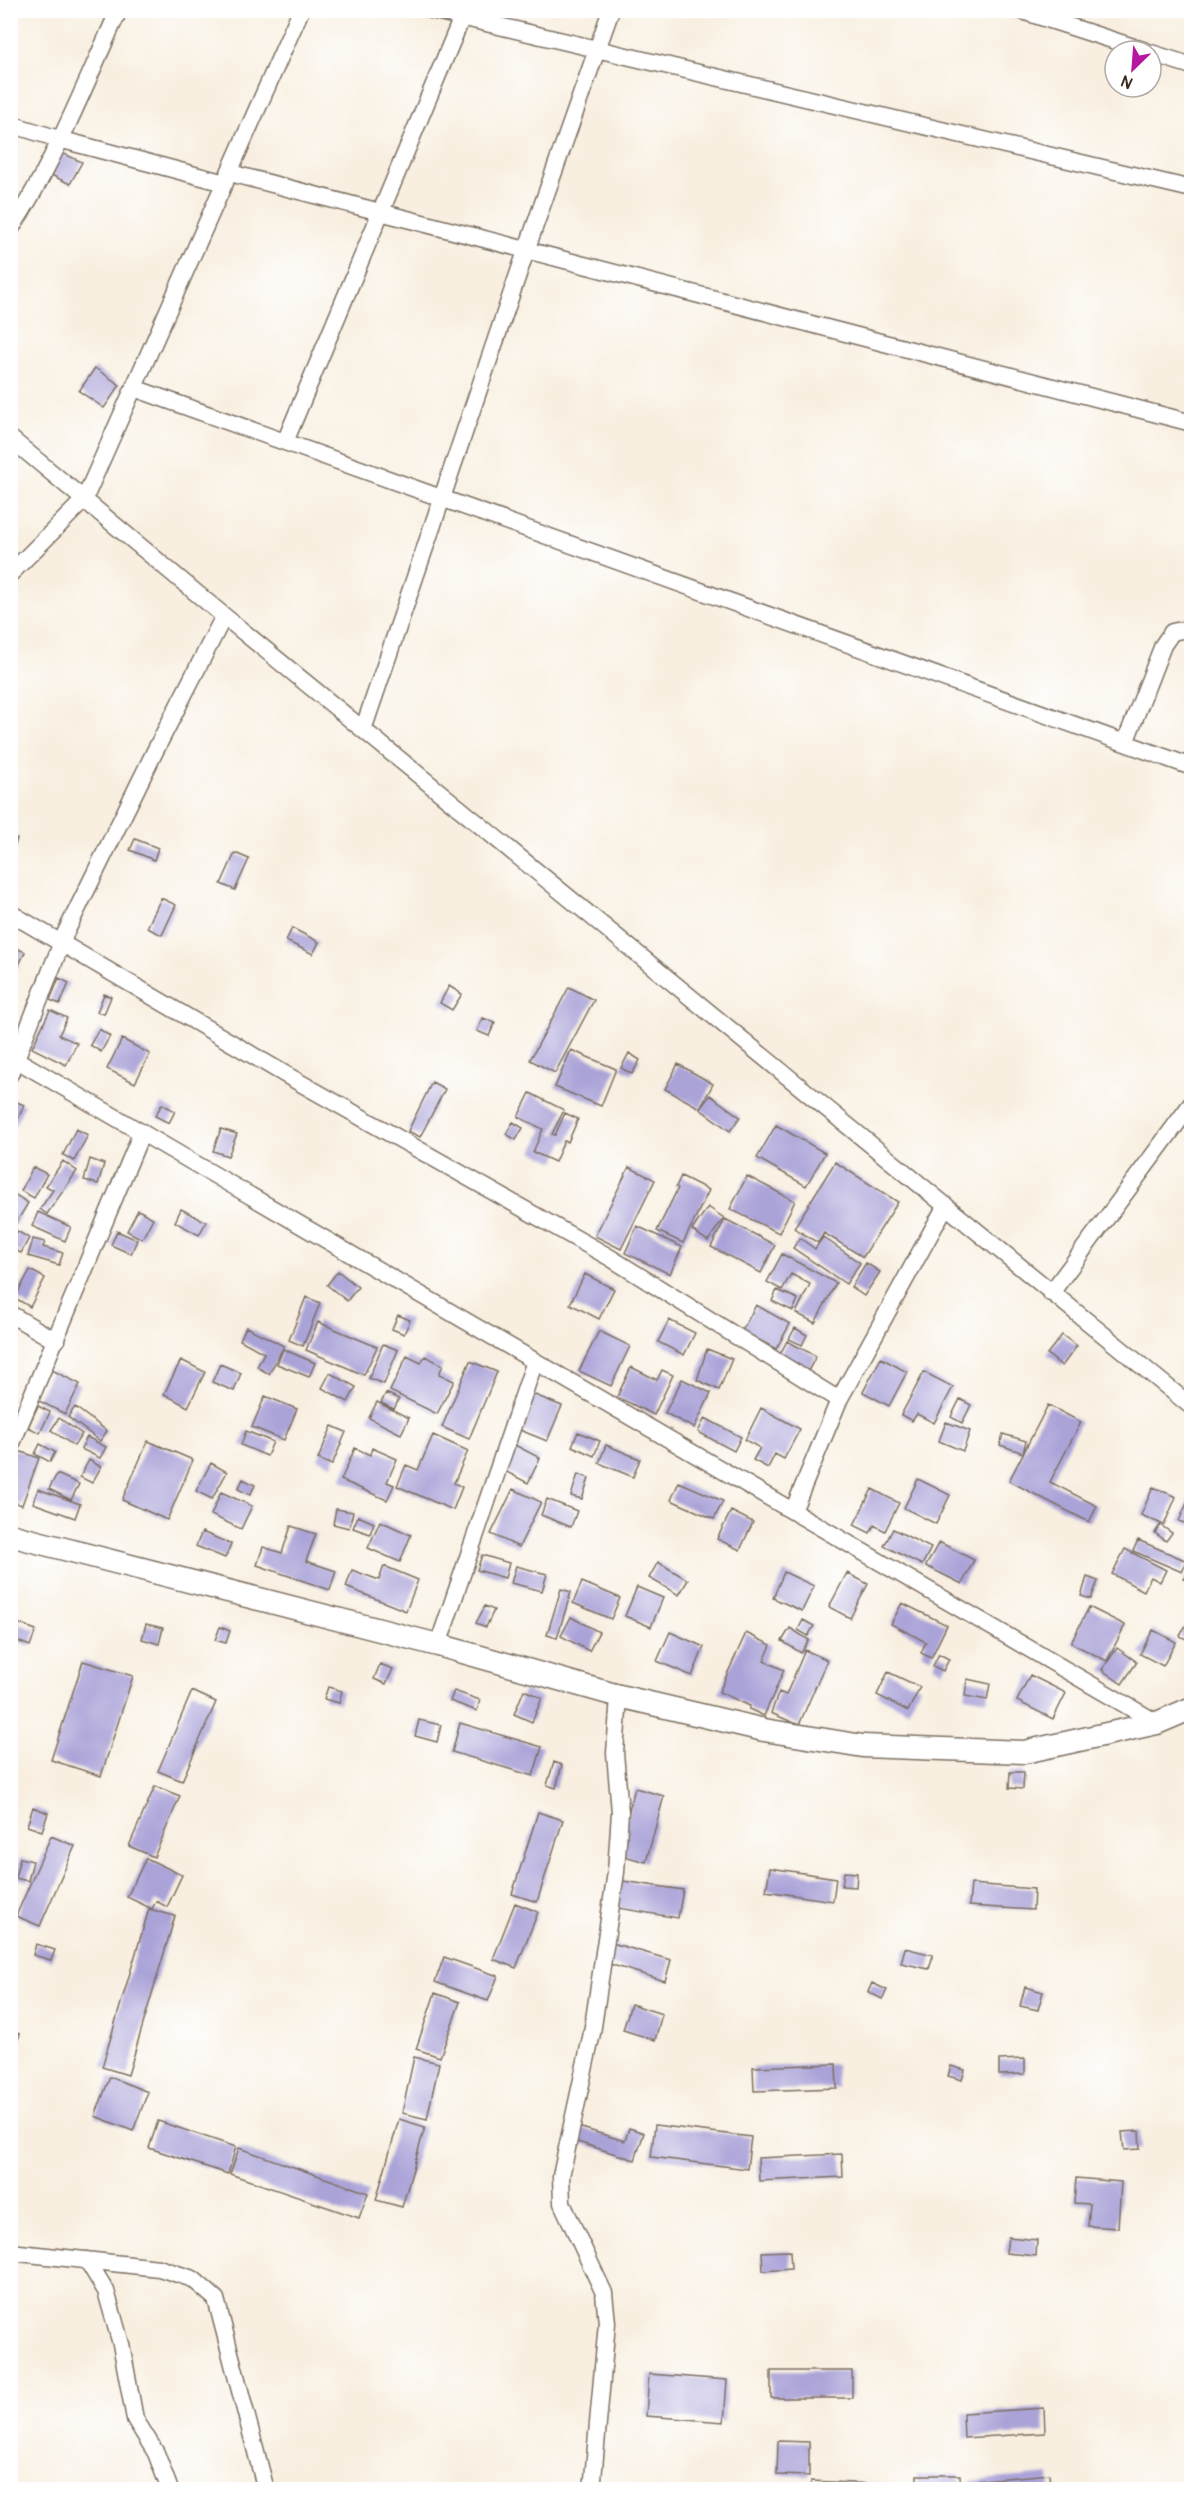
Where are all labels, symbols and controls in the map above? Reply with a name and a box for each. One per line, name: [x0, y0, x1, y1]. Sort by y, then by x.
north arrow: [1103, 39, 1163, 99]
text: N: [1118, 70, 1136, 93]

